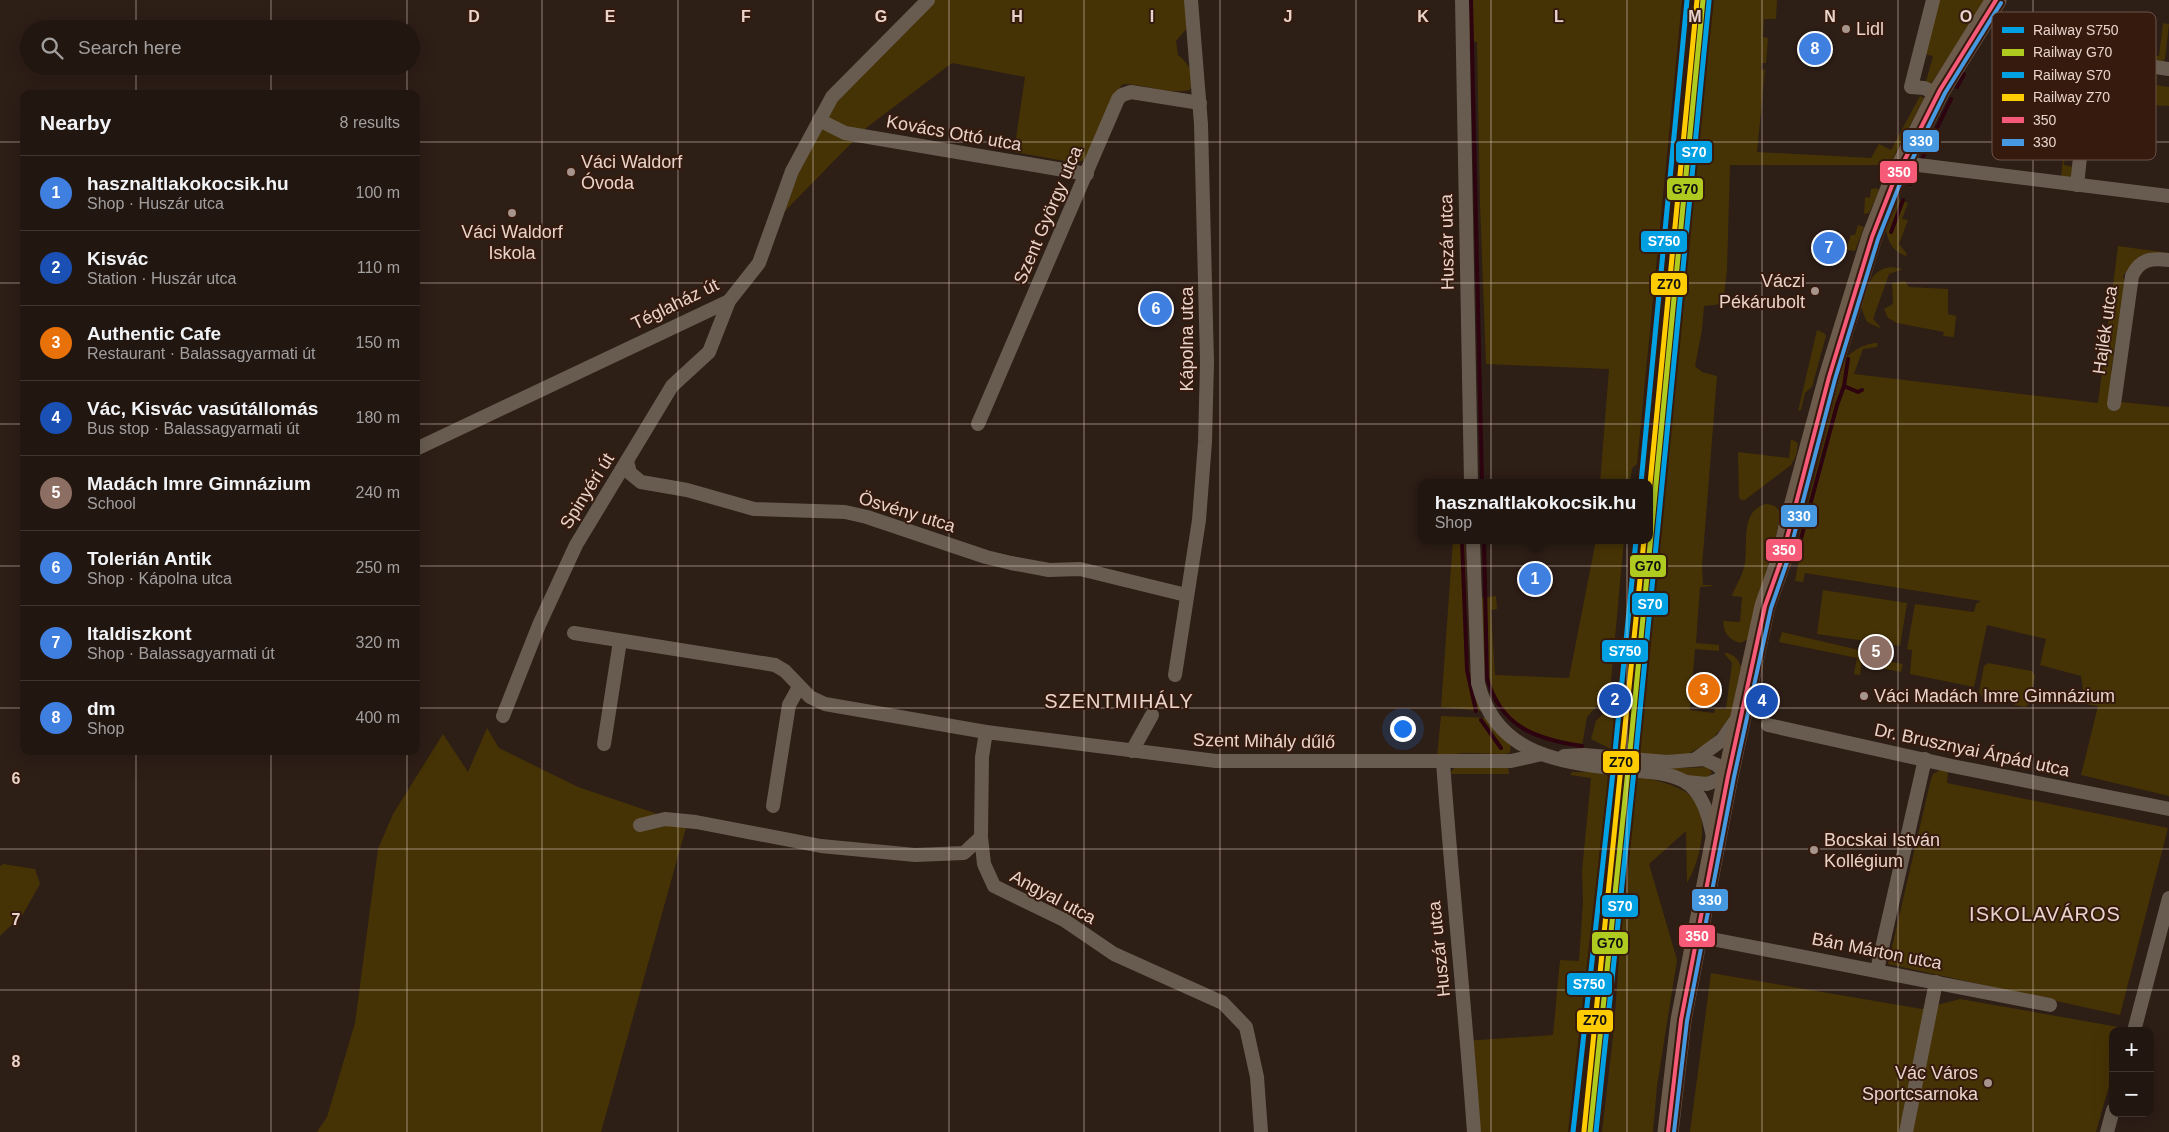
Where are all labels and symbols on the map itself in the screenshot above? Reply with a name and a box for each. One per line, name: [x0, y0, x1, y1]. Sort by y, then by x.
text: D: [468, 8, 480, 25]
text: E: [605, 8, 616, 25]
text: F: [741, 8, 751, 25]
text: G: [875, 8, 887, 25]
text: H: [1011, 8, 1023, 25]
text: I: [1150, 8, 1154, 25]
text: J: [1284, 8, 1292, 25]
text: K: [1417, 8, 1429, 25]
text: L: [1554, 8, 1564, 25]
text: M: [1688, 8, 1702, 25]
text: N: [1824, 8, 1836, 25]
text: O: [1960, 8, 1972, 25]
legend: [1992, 12, 2156, 160]
place label: Lidl: [1856, 19, 1884, 39]
text: Railway S750: [2033, 22, 2119, 38]
marker: Lidl: [1840, 23, 1852, 35]
pin: 8: [1799, 30, 1831, 68]
text: Railway G70: [2033, 44, 2113, 60]
text: Railway S70: [2033, 67, 2111, 83]
text: Railway Z70: [2033, 89, 2110, 105]
street label: Kovács Ottó utca: [885, 111, 1024, 155]
text: 350: [2033, 112, 2057, 128]
line badge: 330: [1902, 129, 1940, 153]
text: 330: [1909, 133, 1933, 149]
text: 330: [2033, 134, 2057, 150]
line badge: S70: [1675, 140, 1713, 164]
street label: Szent György utca: [1010, 142, 1087, 287]
text: S70: [1682, 144, 1707, 160]
place label: Váci Waldorf Óvoda: [581, 152, 683, 193]
line badge: 350: [1879, 160, 1918, 184]
text: 350: [1887, 164, 1911, 180]
marker: Váci Waldorf Óvoda: [565, 166, 577, 178]
line badge: G70: [1666, 177, 1704, 201]
text: G70: [1672, 181, 1698, 197]
street label: Huszár utca: [1436, 193, 1458, 290]
marker: Váci Waldorf Iskola: [506, 207, 518, 219]
place label: Váci Waldorf Iskola: [461, 222, 564, 263]
pin: 7: [1813, 229, 1845, 267]
line badge: S750: [1640, 230, 1688, 253]
text: S750: [1648, 233, 1681, 249]
place label: Váczi Pékárubolt: [1719, 271, 1805, 312]
line badge: Z70: [1650, 272, 1688, 296]
street label: Téglaház út: [628, 274, 722, 334]
text: Z70: [1657, 276, 1681, 292]
street label: Hajlék utca: [2089, 284, 2121, 375]
street label: Kápolna utca: [1177, 285, 1197, 392]
marker: Váczi Pékárubolt: [1809, 285, 1821, 297]
pin: 6: [1140, 290, 1172, 328]
street label: Spinyéri út: [556, 450, 618, 532]
street label: Ösvény utca: [856, 488, 959, 536]
line badge: 330: [1780, 504, 1818, 528]
text: 330: [1787, 508, 1811, 524]
line badge: 350: [1765, 538, 1803, 562]
text: 350: [1772, 542, 1796, 558]
line badge: G70: [1629, 554, 1667, 578]
text: G70: [1635, 558, 1661, 574]
pin: 1: [1519, 560, 1551, 598]
line badge: S70: [1631, 592, 1669, 616]
text: S70: [1638, 596, 1663, 612]
pin: 5: [1860, 633, 1892, 671]
line badge: S750: [1601, 639, 1649, 663]
text: S750: [1609, 643, 1642, 659]
pin: 3: [1688, 671, 1720, 709]
pin: 2: [1599, 681, 1631, 719]
pin: 4: [1746, 682, 1778, 720]
place label: Váci Madách Imre Gimnázium: [1874, 686, 2115, 706]
district label: SZENTMIHÁLY: [1044, 690, 1194, 712]
marker: Váci Madách Imre Gimnázium: [1858, 690, 1870, 702]
your location: [1390, 716, 1416, 742]
street label: Dr. Brusznyai Árpád utca: [1873, 720, 2072, 781]
street label: Szent Mihály dűlő: [1193, 730, 1335, 752]
line badge: Z70: [1602, 750, 1640, 774]
text: Z70: [1609, 754, 1633, 770]
text: 6: [12, 770, 21, 787]
place label: Bocskai István Kollégium: [1824, 830, 1940, 871]
marker: Bocskai István Kollégium: [1808, 844, 1820, 856]
street label: Angyal utca: [1007, 866, 1100, 928]
line badge: 330: [1691, 888, 1729, 912]
text: 330: [1698, 892, 1722, 908]
line badge: S70: [1601, 894, 1639, 918]
text: S70: [1608, 898, 1633, 914]
street label: Huszár utca: [1424, 899, 1454, 998]
district label: ISKOLAVÁROS: [1969, 903, 2121, 925]
text: 7: [12, 911, 21, 928]
line badge: 350: [1678, 924, 1716, 948]
text: 350: [1685, 928, 1709, 944]
street label: Bán Márton utca: [1810, 929, 1945, 974]
line badge: G70: [1591, 931, 1629, 955]
text: G70: [1597, 935, 1623, 951]
line badge: S750: [1566, 972, 1613, 996]
text: S750: [1573, 976, 1606, 992]
line badge: Z70: [1576, 1009, 1614, 1033]
text: Z70: [1583, 1012, 1607, 1028]
text: 8: [12, 1053, 21, 1070]
place label: Vác Város Sportcsarnoka: [1862, 1063, 1979, 1104]
marker: Vác Város Sportcsarnoka: [1982, 1077, 1994, 1089]

